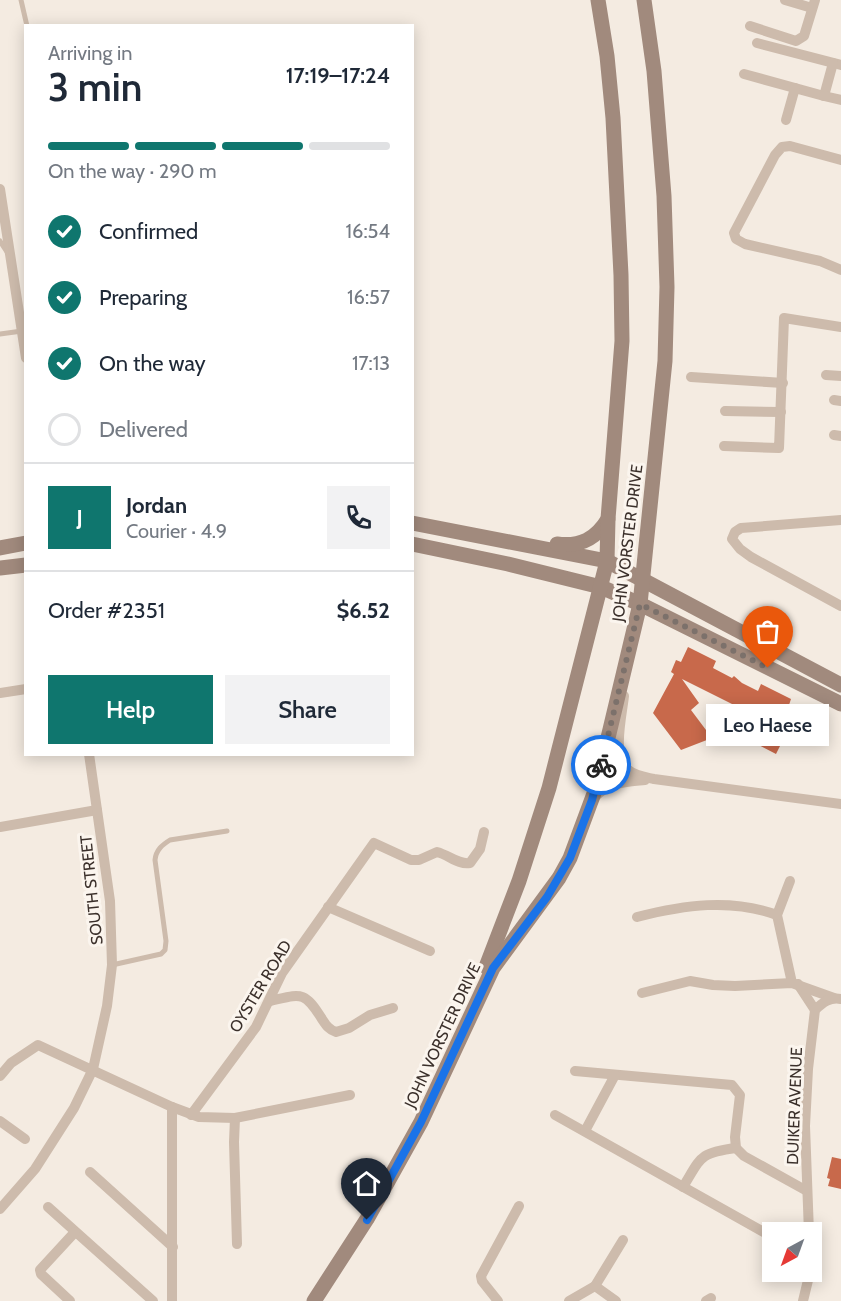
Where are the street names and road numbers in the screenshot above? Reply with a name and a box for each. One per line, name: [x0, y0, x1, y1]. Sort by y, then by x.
street label: JOHN VORSTER DRIVE: [608, 463, 647, 624]
street label: SOUTH STREET: [76, 834, 107, 946]
street label: OYSTER ROAD: [225, 937, 295, 1036]
street label: JOHN VORSTER DRIVE: [400, 959, 485, 1112]
street label: DUIKER AVENUE: [783, 1047, 806, 1165]

